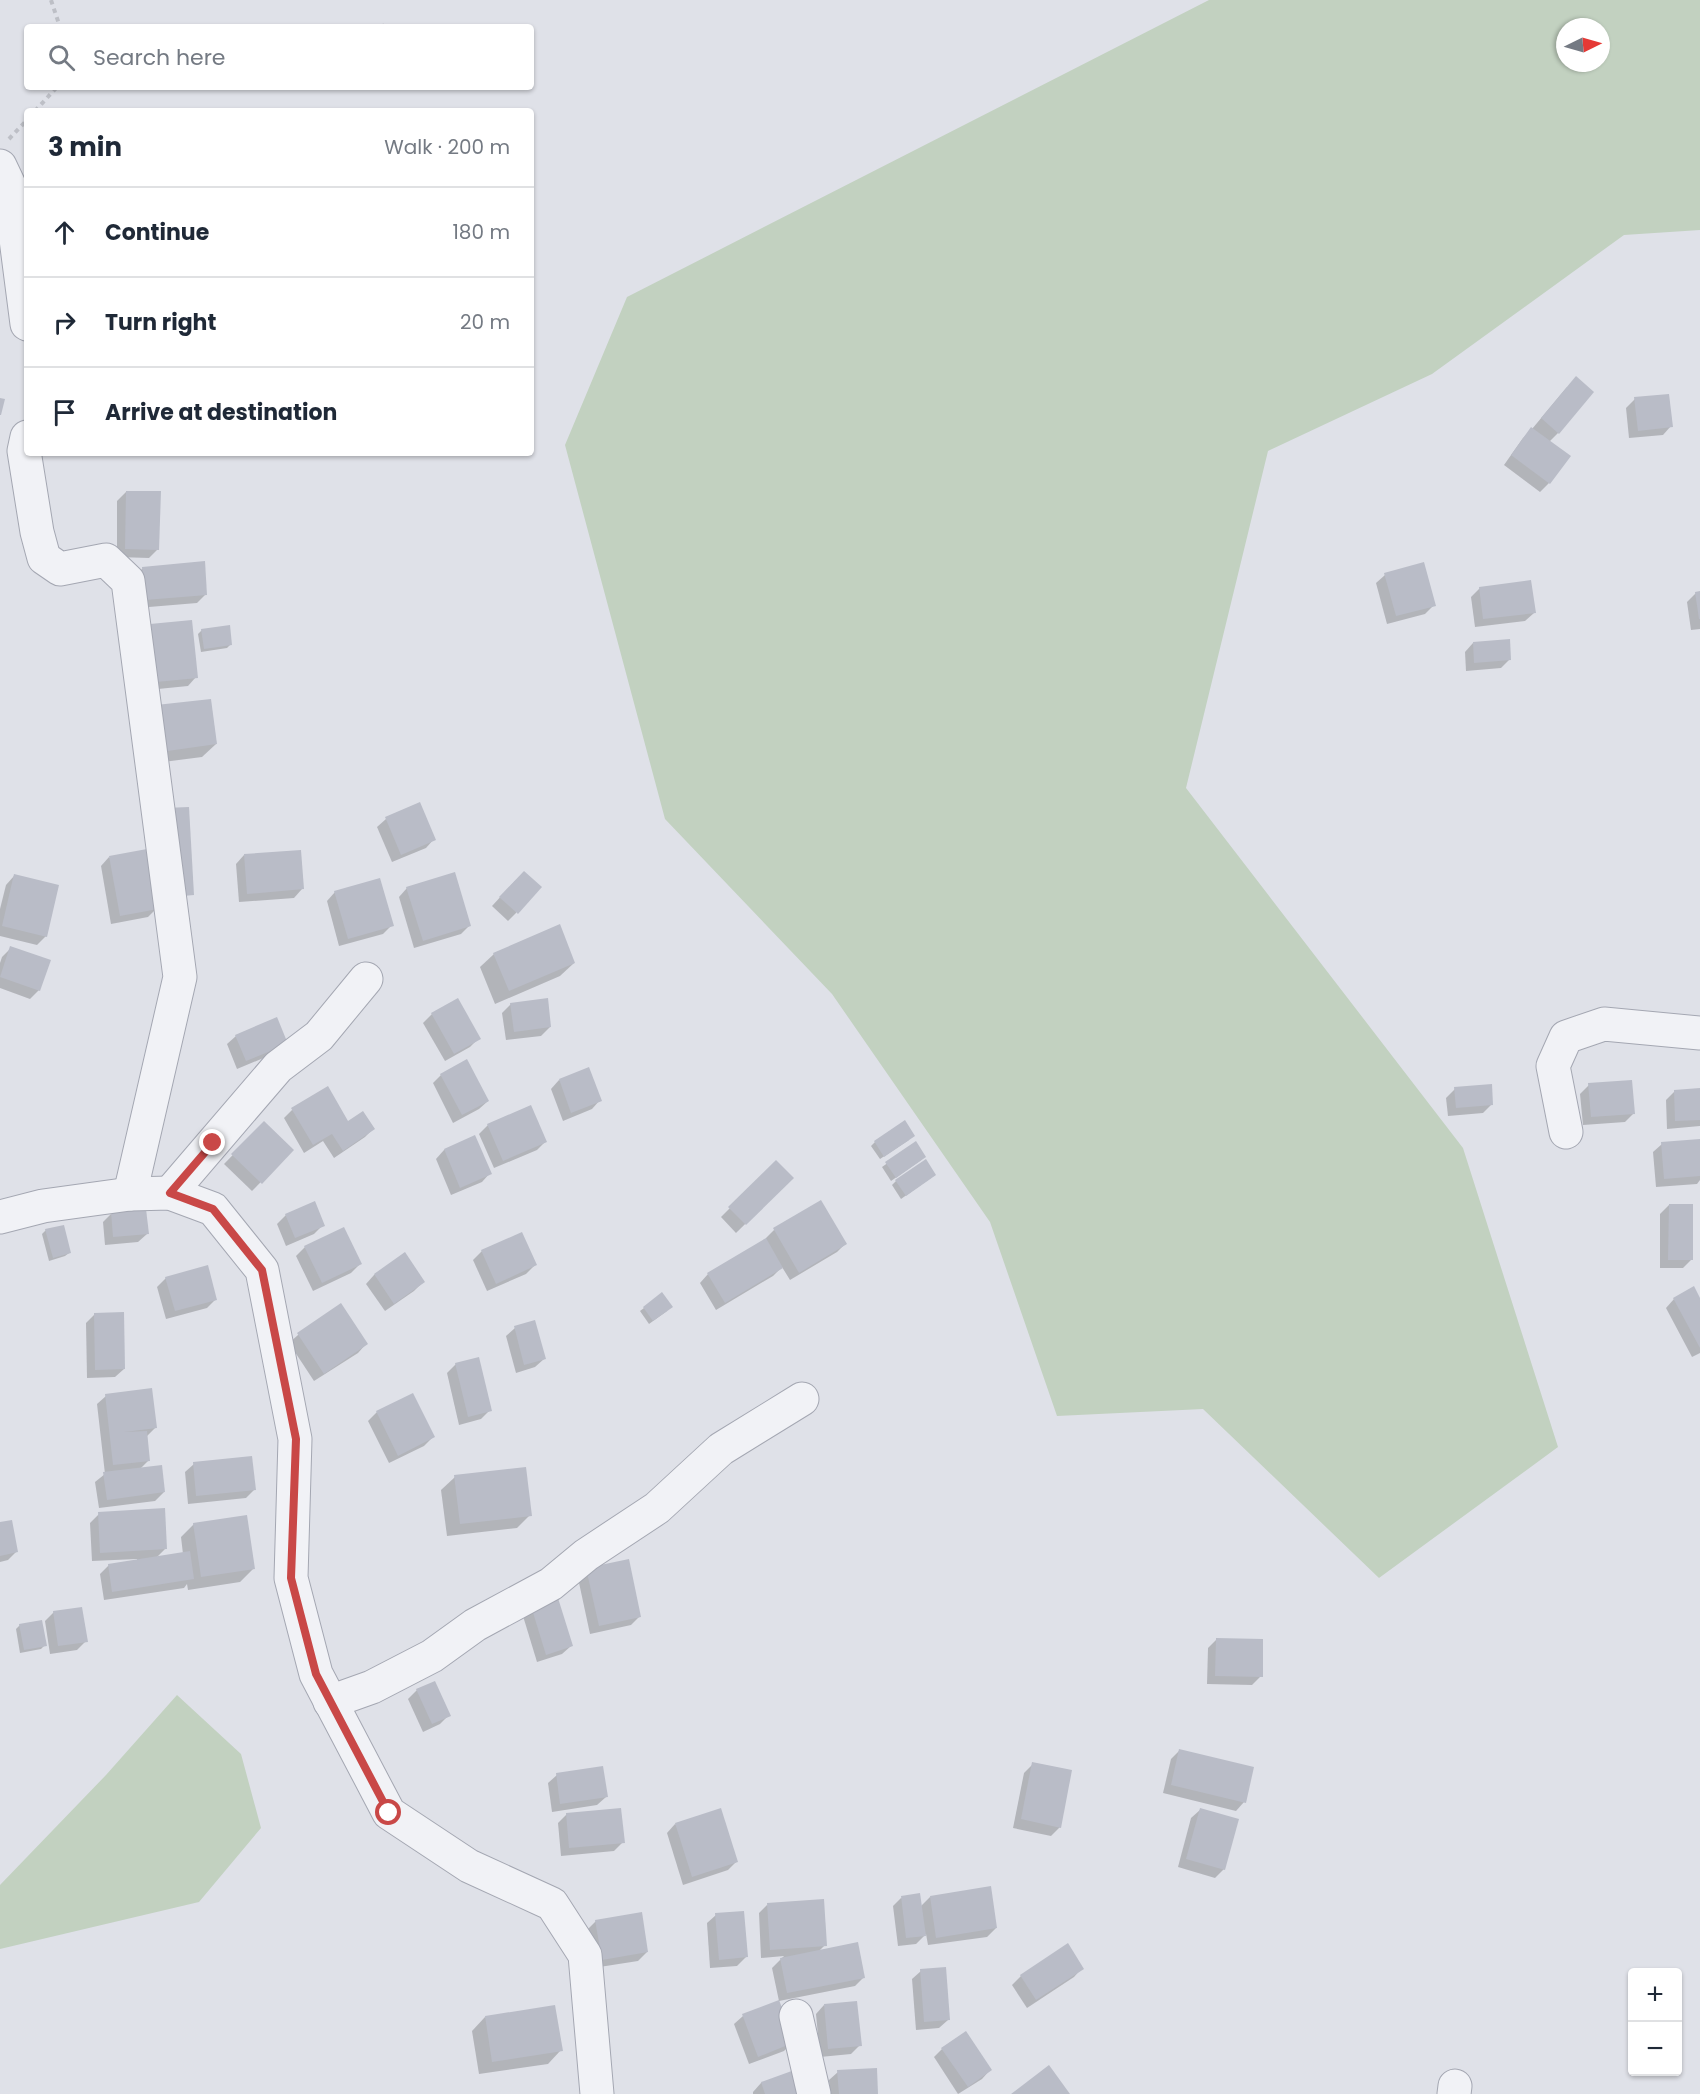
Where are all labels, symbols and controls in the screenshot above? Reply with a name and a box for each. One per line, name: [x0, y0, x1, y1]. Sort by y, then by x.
north arrow: [1556, 18, 1610, 72]
search box: [24, 24, 534, 90]
icon: search: [45, 41, 78, 74]
text: Search here: [93, 42, 226, 73]
text: 3 min: [48, 129, 122, 165]
text: Walk · 200 m: [384, 133, 510, 161]
icon: ahead: [48, 216, 81, 249]
text: Continue: [105, 217, 209, 248]
text: 180 m: [452, 218, 510, 246]
icon: right: [48, 306, 81, 339]
text: Turn right: [105, 307, 216, 338]
text: 20 m: [460, 308, 510, 336]
icon: arrive: [48, 396, 81, 429]
text: Arrive at destination: [105, 397, 337, 428]
route end: [199, 1129, 225, 1155]
route start: [375, 1799, 401, 1825]
map controls: [1628, 1968, 1682, 2076]
button: +: [1628, 1968, 1682, 2022]
button: −: [1628, 2022, 1682, 2076]

